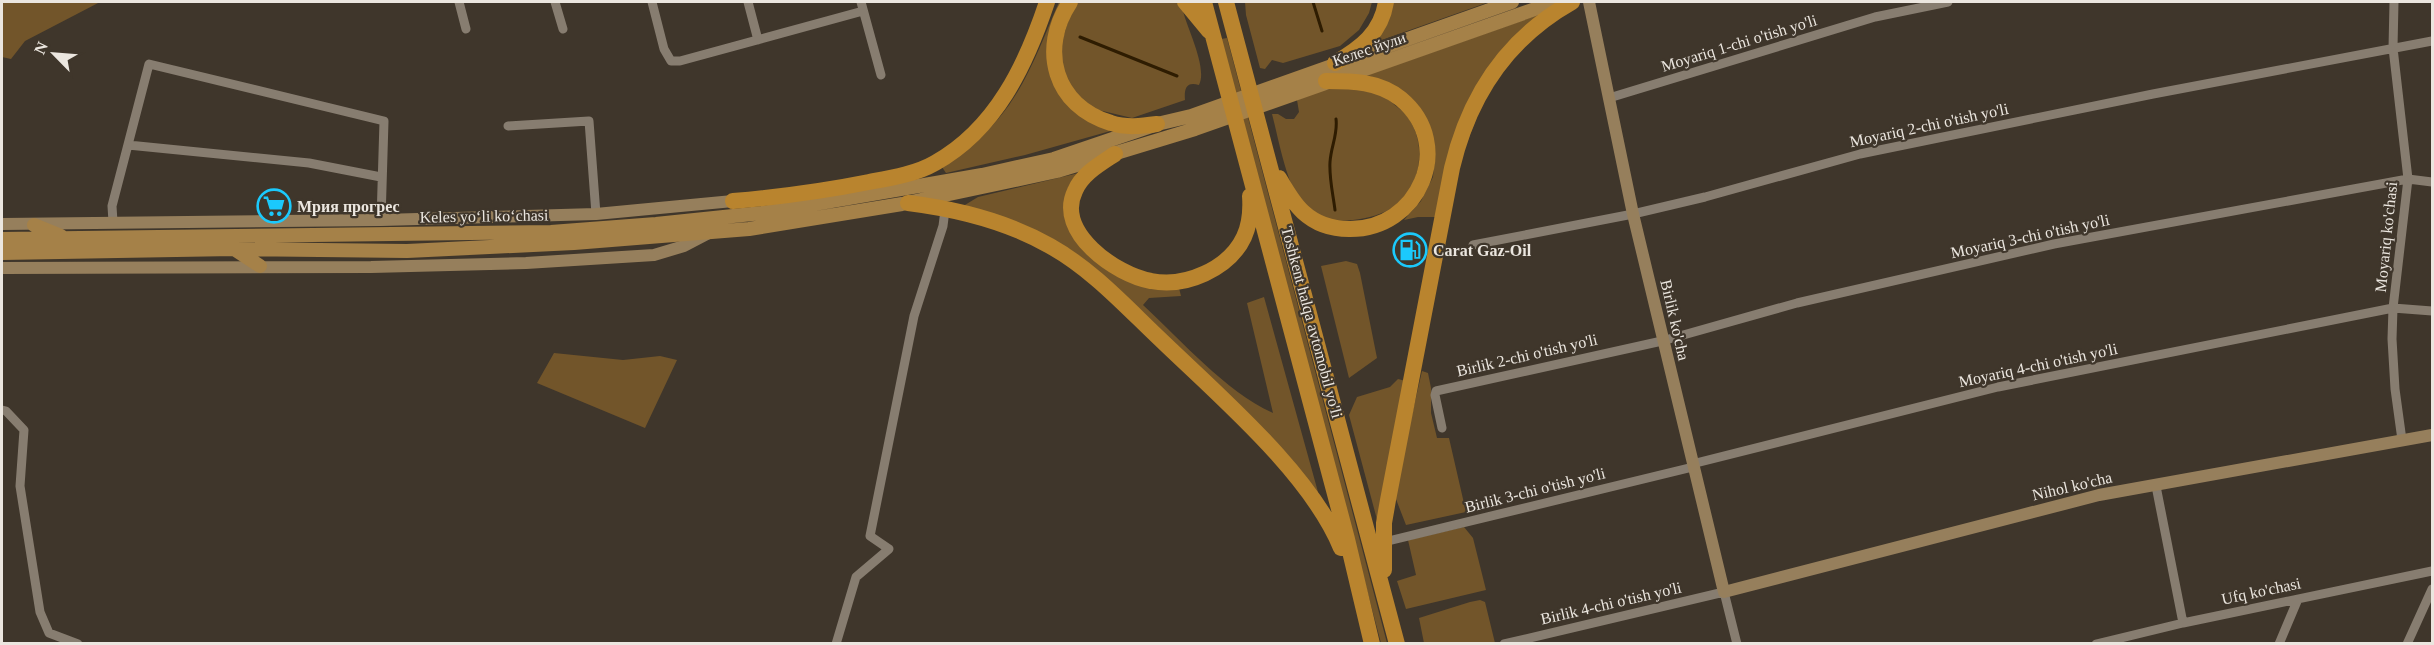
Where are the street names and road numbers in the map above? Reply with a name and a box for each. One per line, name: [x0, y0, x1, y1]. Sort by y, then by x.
street label: Moyariq 1-chi o'tish yo'li: [1659, 11, 1820, 76]
street label: Келес йули: [1330, 28, 1409, 70]
street label: Moyariq 2-chi o'tish yo'li: [1848, 100, 2011, 151]
street label: Moyariq ko'chasi: [2372, 180, 2401, 293]
street label: Keles yoʻli koʻchasi: [419, 206, 549, 227]
street label: Moyariq 3-chi o'tish yo'li: [1949, 211, 2112, 262]
street label: Toshkent halqa avtomobil yo'li: [1277, 224, 1346, 420]
street label: Birlik ko'cha: [1657, 278, 1693, 362]
street label: Birlik 2-chi o'tish yo'li: [1455, 330, 1600, 380]
street label: Moyariq 4-chi o'tish yo'li: [1957, 340, 2120, 391]
street label: Birlik 3-chi o'tish yo'li: [1463, 464, 1608, 517]
street label: Nihol ko'cha: [2030, 469, 2114, 503]
street label: Ufq ko'chasi: [2220, 574, 2303, 609]
street label: Birlik 4-chi o'tish yo'li: [1539, 578, 1684, 628]

